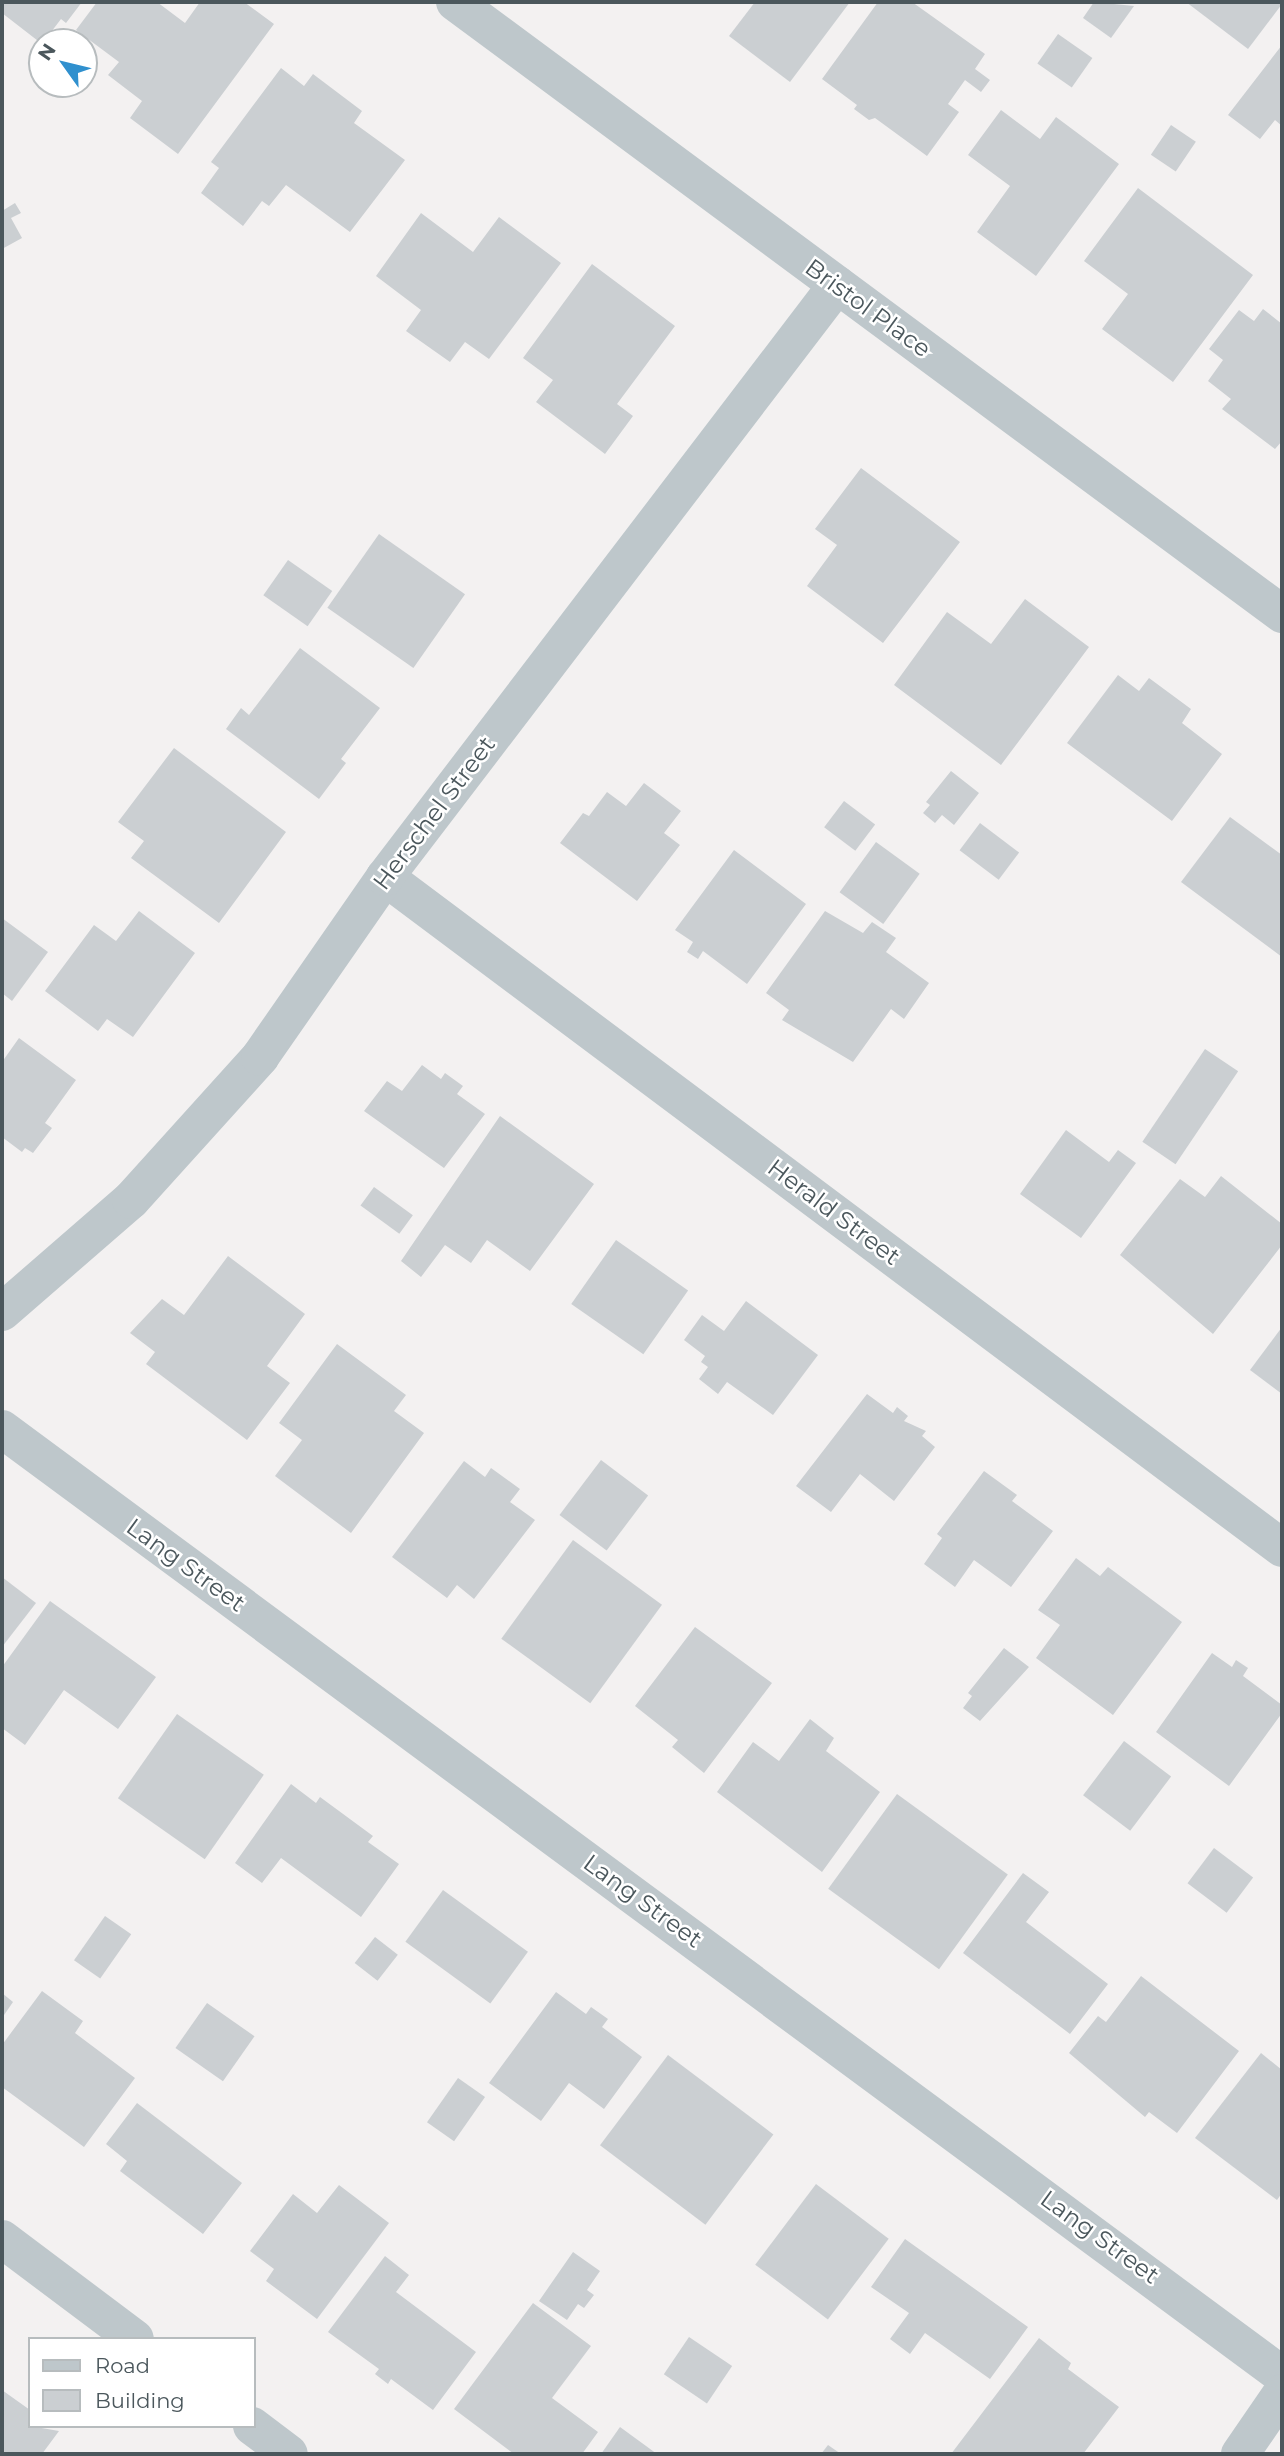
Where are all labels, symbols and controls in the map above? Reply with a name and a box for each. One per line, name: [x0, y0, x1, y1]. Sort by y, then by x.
north arrow: [28, 28, 98, 98]
text: N: [33, 39, 61, 65]
street label: Bristol Place: [799, 253, 937, 363]
street label: Herschel Street: [367, 731, 501, 895]
street label: Herald Street: [762, 1153, 906, 1271]
street label: Lang Street: [121, 1512, 251, 1618]
street label: Lang Street: [578, 1848, 708, 1954]
street label: Lang Street: [1035, 2184, 1165, 2290]
legend: [28, 2337, 256, 2428]
text: Road: [95, 2353, 150, 2378]
text: Building: [95, 2388, 185, 2413]

